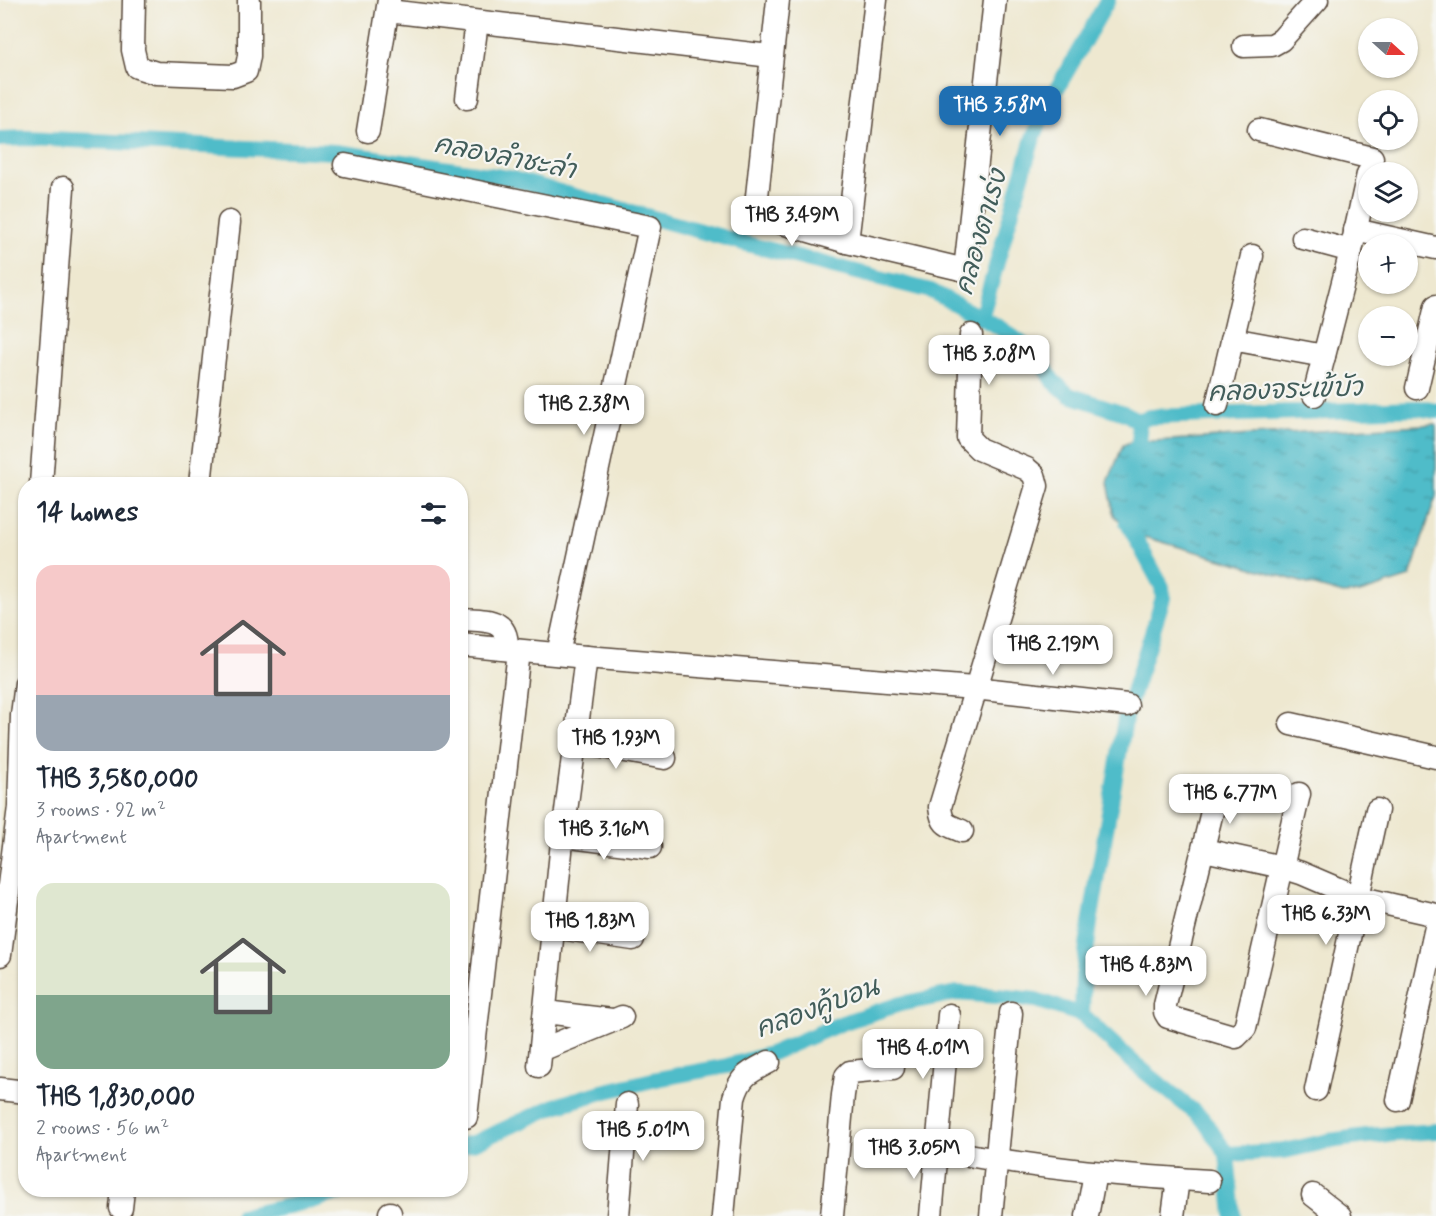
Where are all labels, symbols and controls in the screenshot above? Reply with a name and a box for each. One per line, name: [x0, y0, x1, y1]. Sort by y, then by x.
north arrow: [1358, 18, 1418, 78]
map controls: [1358, 18, 1418, 366]
pin: THB 3.58M: [931, 86, 1069, 137]
button: locate: [1358, 90, 1418, 150]
text: THB 3.58M: [953, 92, 1047, 119]
water label: คลองลำชะล่า: [431, 127, 580, 189]
button: layers: [1358, 162, 1418, 222]
water label: คลองตาเร่ง: [947, 164, 1017, 299]
pin: THB 3.49M: [723, 196, 861, 247]
text: THB 3.49M: [745, 202, 839, 229]
button: +: [1358, 234, 1418, 294]
button: −: [1358, 306, 1418, 366]
pin: THB 3.08M: [920, 335, 1058, 386]
text: THB 3.08M: [943, 341, 1035, 368]
water label: คลองจระเข้บัว: [1207, 370, 1365, 411]
pin: THB 2.38M: [515, 385, 653, 436]
text: THB 2.38M: [538, 391, 630, 418]
text: 14 homes: [36, 496, 138, 530]
icon: filters: [417, 497, 450, 530]
icon: home: [189, 604, 297, 712]
pin: THB 2.19M: [984, 625, 1122, 676]
text: THB 2.19M: [1007, 631, 1099, 658]
pin: THB 1.93M: [547, 719, 685, 770]
text: THB 1.93M: [572, 725, 661, 752]
text: THB 3,580,000: [36, 763, 199, 797]
pin: THB 6.77M: [1161, 774, 1299, 825]
text: THB 6.77M: [1183, 780, 1277, 807]
text: 3 rooms · 92 m²: [36, 797, 166, 824]
pin: THB 3.16M: [535, 810, 673, 861]
text: THB 3.16M: [559, 816, 649, 843]
text: Apartment: [36, 824, 127, 851]
pin: THB 6.33M: [1257, 895, 1395, 946]
text: THB 6.33M: [1281, 901, 1371, 928]
pin: THB 1.83M: [521, 902, 659, 953]
text: THB 1.83M: [545, 908, 635, 935]
icon: home: [189, 922, 297, 1030]
pin: THB 4.83M: [1077, 946, 1215, 997]
text: THB 4.83M: [1099, 952, 1193, 979]
water label: คลองคู้บอน: [751, 969, 886, 1048]
pin: THB 4.01M: [854, 1029, 992, 1080]
text: THB 4.01M: [876, 1035, 970, 1062]
text: THB 1,830,000: [36, 1081, 195, 1115]
pin: THB 5.01M: [574, 1111, 712, 1162]
text: 2 rooms · 56 m²: [36, 1115, 169, 1142]
text: THB 5.01M: [596, 1117, 690, 1144]
pin: THB 3.05M: [845, 1129, 983, 1180]
text: THB 3.05M: [868, 1135, 960, 1162]
text: Apartment: [36, 1142, 127, 1169]

